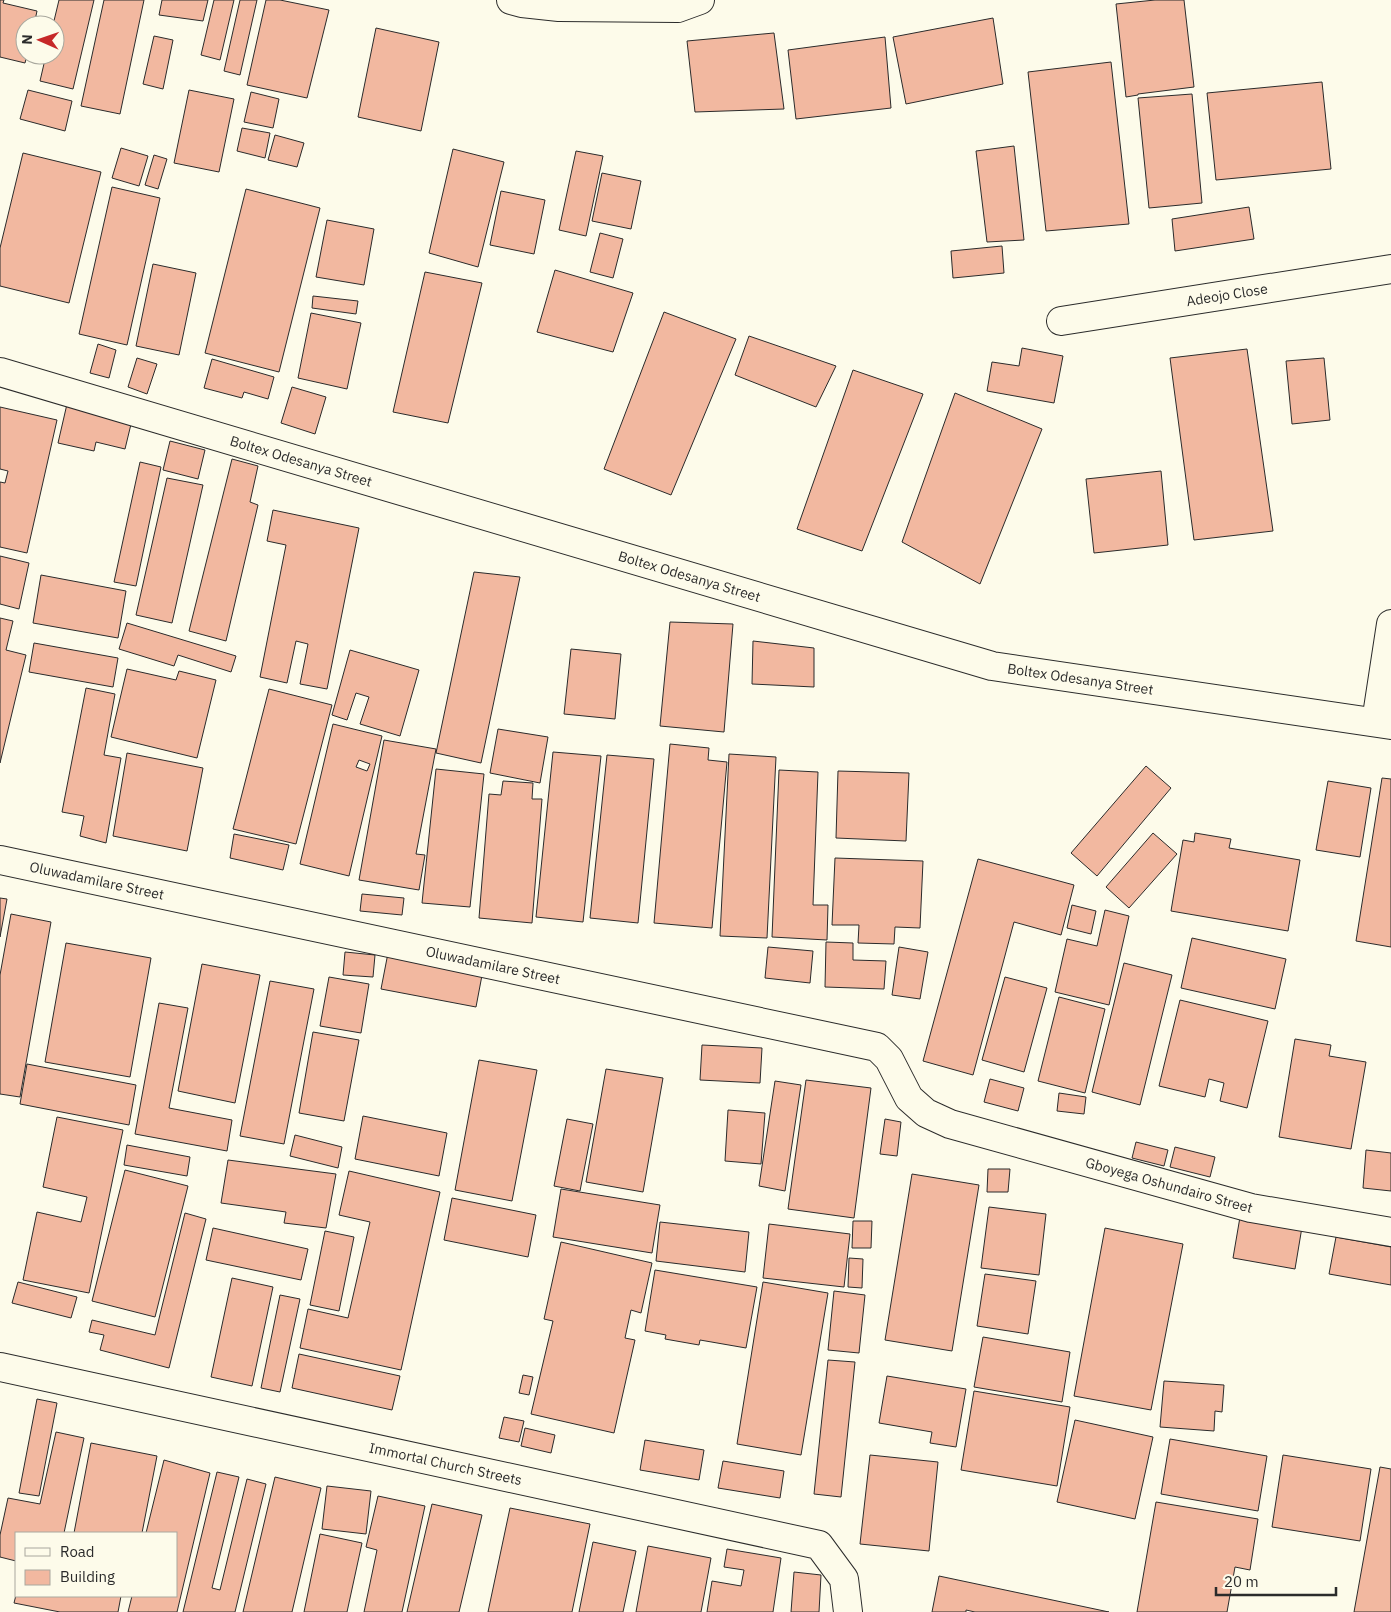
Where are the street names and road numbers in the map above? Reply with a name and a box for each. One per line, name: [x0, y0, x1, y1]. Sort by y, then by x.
street label: Adeojo Close: [1185, 280, 1269, 310]
street label: Boltex Odesanya Street: [228, 432, 374, 491]
street label: Boltex Odesanya Street: [616, 547, 763, 606]
street label: Boltex Odesanya Street: [1006, 659, 1155, 699]
street label: Oluwadamilare Street: [28, 858, 166, 904]
street label: Oluwadamilare Street: [424, 942, 562, 988]
street label: Gboyega Oshundairo Street: [1083, 1153, 1255, 1217]
street label: Immortal Church Streets: [368, 1438, 524, 1489]

